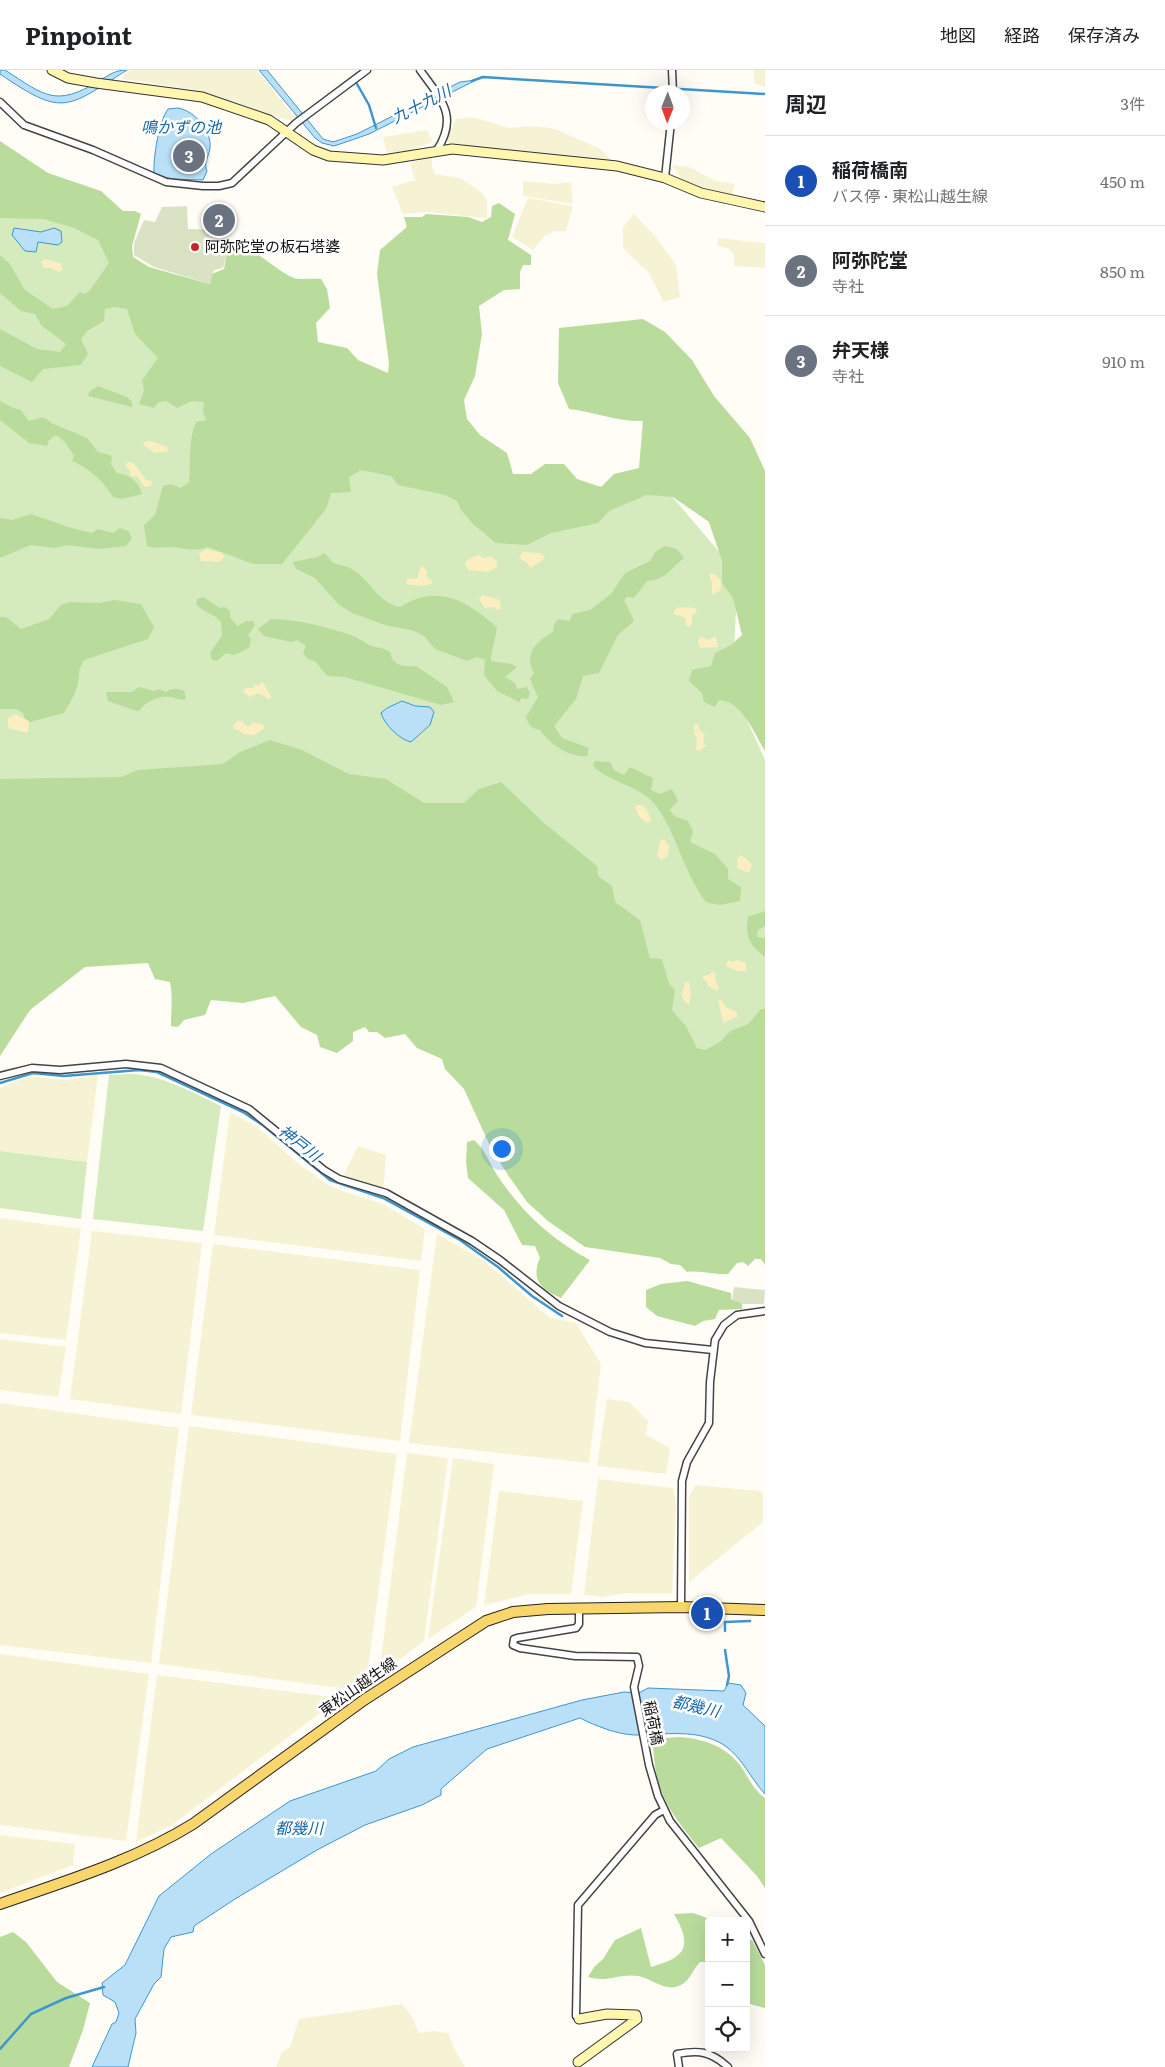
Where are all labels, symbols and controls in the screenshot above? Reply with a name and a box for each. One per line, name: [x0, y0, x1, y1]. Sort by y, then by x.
text: Pinpoint: [25, 17, 132, 52]
text: 地図: [940, 21, 976, 48]
text: 経路: [1004, 21, 1040, 48]
text: 保存済み: [1068, 21, 1140, 48]
water label: 九十九川: [387, 77, 456, 128]
north arrow: [645, 85, 690, 130]
text: 周辺: [785, 87, 827, 118]
text: 3件: [1120, 91, 1145, 115]
water label: 鳴かずの池: [141, 114, 223, 138]
pin: 3: [173, 137, 205, 175]
text: 稲荷橋南: [832, 155, 908, 183]
text: 1: [798, 169, 804, 193]
text: 450 m: [1100, 169, 1145, 193]
text: バス停 · 東松山越生線: [832, 183, 988, 207]
pin: 2: [203, 201, 235, 239]
place label: 阿弥陀堂の板石塔婆: [205, 234, 340, 257]
marker: 阿弥陀堂の板石塔婆: [189, 241, 201, 253]
text: 阿弥陀堂: [832, 245, 908, 273]
text: 2: [797, 259, 805, 283]
text: 850 m: [1100, 259, 1145, 283]
text: 寺社: [832, 273, 864, 297]
text: 弁天様: [832, 335, 889, 363]
text: 3: [797, 349, 805, 373]
text: 910 m: [1102, 349, 1145, 373]
text: 寺社: [832, 363, 864, 387]
water label: 神戸川: [274, 1118, 328, 1168]
your location: [489, 1136, 515, 1162]
pin: 1: [691, 1594, 723, 1632]
street label: 東松山越生線: [314, 1651, 401, 1721]
water label: 都幾川: [670, 1688, 724, 1723]
street label: 稲荷橋: [639, 1698, 670, 1747]
water label: 都幾川: [275, 1815, 325, 1839]
map controls: [705, 1917, 750, 2052]
button: +: [705, 1917, 750, 1962]
button: −: [705, 1962, 750, 2007]
button: locate: [705, 2007, 750, 2052]

